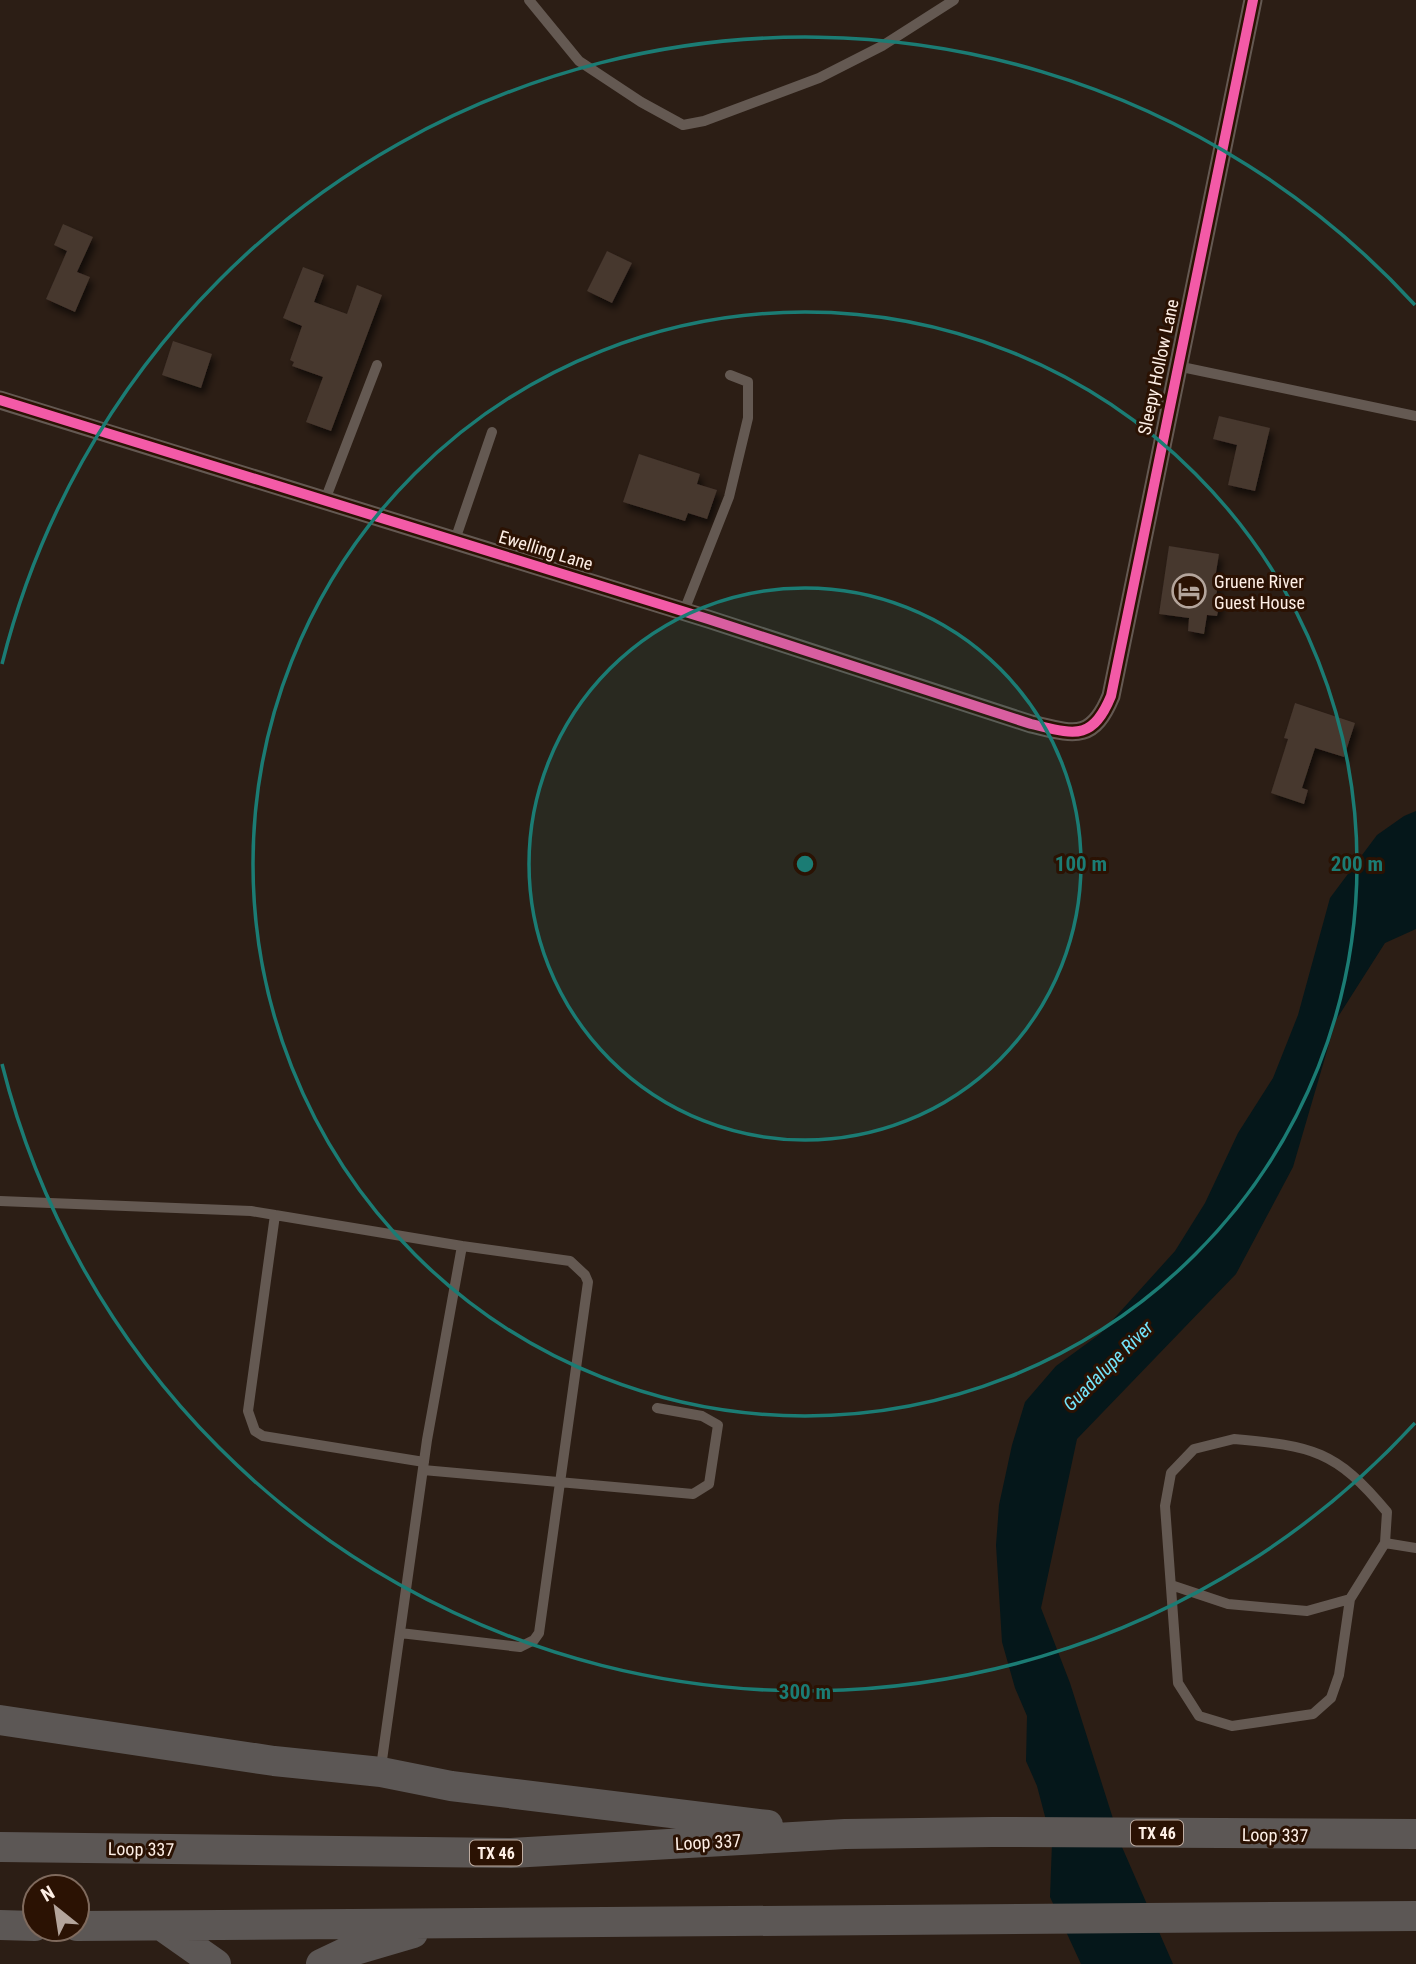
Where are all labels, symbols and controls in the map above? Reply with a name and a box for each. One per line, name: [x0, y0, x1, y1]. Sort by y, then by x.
street label: Sleepy Hollow Lane: [1133, 297, 1183, 437]
street label: Ewelling Lane: [496, 526, 596, 574]
place label: Gruene River Guest House: [1214, 571, 1305, 613]
hotel icon: Gruene River Guest House: [1170, 572, 1208, 610]
centre of rings: [793, 852, 817, 876]
text: 100 m: [1055, 852, 1107, 876]
text: 200 m: [1331, 852, 1383, 876]
water label: Guadalupe River: [1058, 1316, 1158, 1416]
text: 300 m: [779, 1680, 831, 1704]
road number: TX 46: [1131, 1820, 1183, 1845]
street label: Loop 337: [1242, 1824, 1308, 1846]
street label: Loop 337: [674, 1830, 742, 1854]
street label: Loop 337: [108, 1838, 174, 1860]
road number: TX 46: [470, 1840, 522, 1866]
north arrow: [21, 1873, 91, 1943]
text: N: [37, 1881, 59, 1907]

